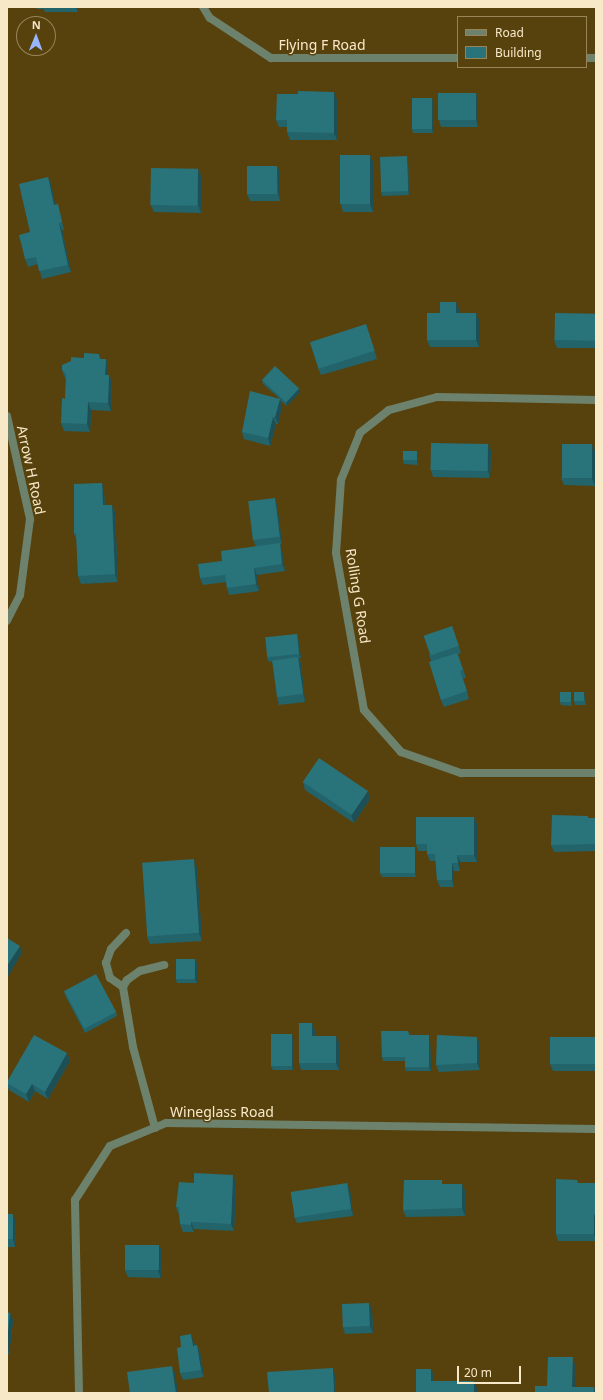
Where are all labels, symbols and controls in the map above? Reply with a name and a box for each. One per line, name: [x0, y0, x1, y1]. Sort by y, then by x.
north arrow: [16, 16, 56, 56]
legend: [457, 16, 587, 68]
text: N: [32, 17, 41, 32]
text: Road: [495, 24, 524, 41]
street label: Flying F Road: [278, 37, 366, 53]
text: Building: [495, 44, 542, 61]
street label: Arrow H Road: [13, 424, 49, 516]
street label: Rolling G Road: [342, 547, 374, 645]
street label: Wineglass Road: [170, 1104, 274, 1120]
scale bar: [459, 1358, 523, 1384]
text: 20 m: [464, 1364, 492, 1381]

